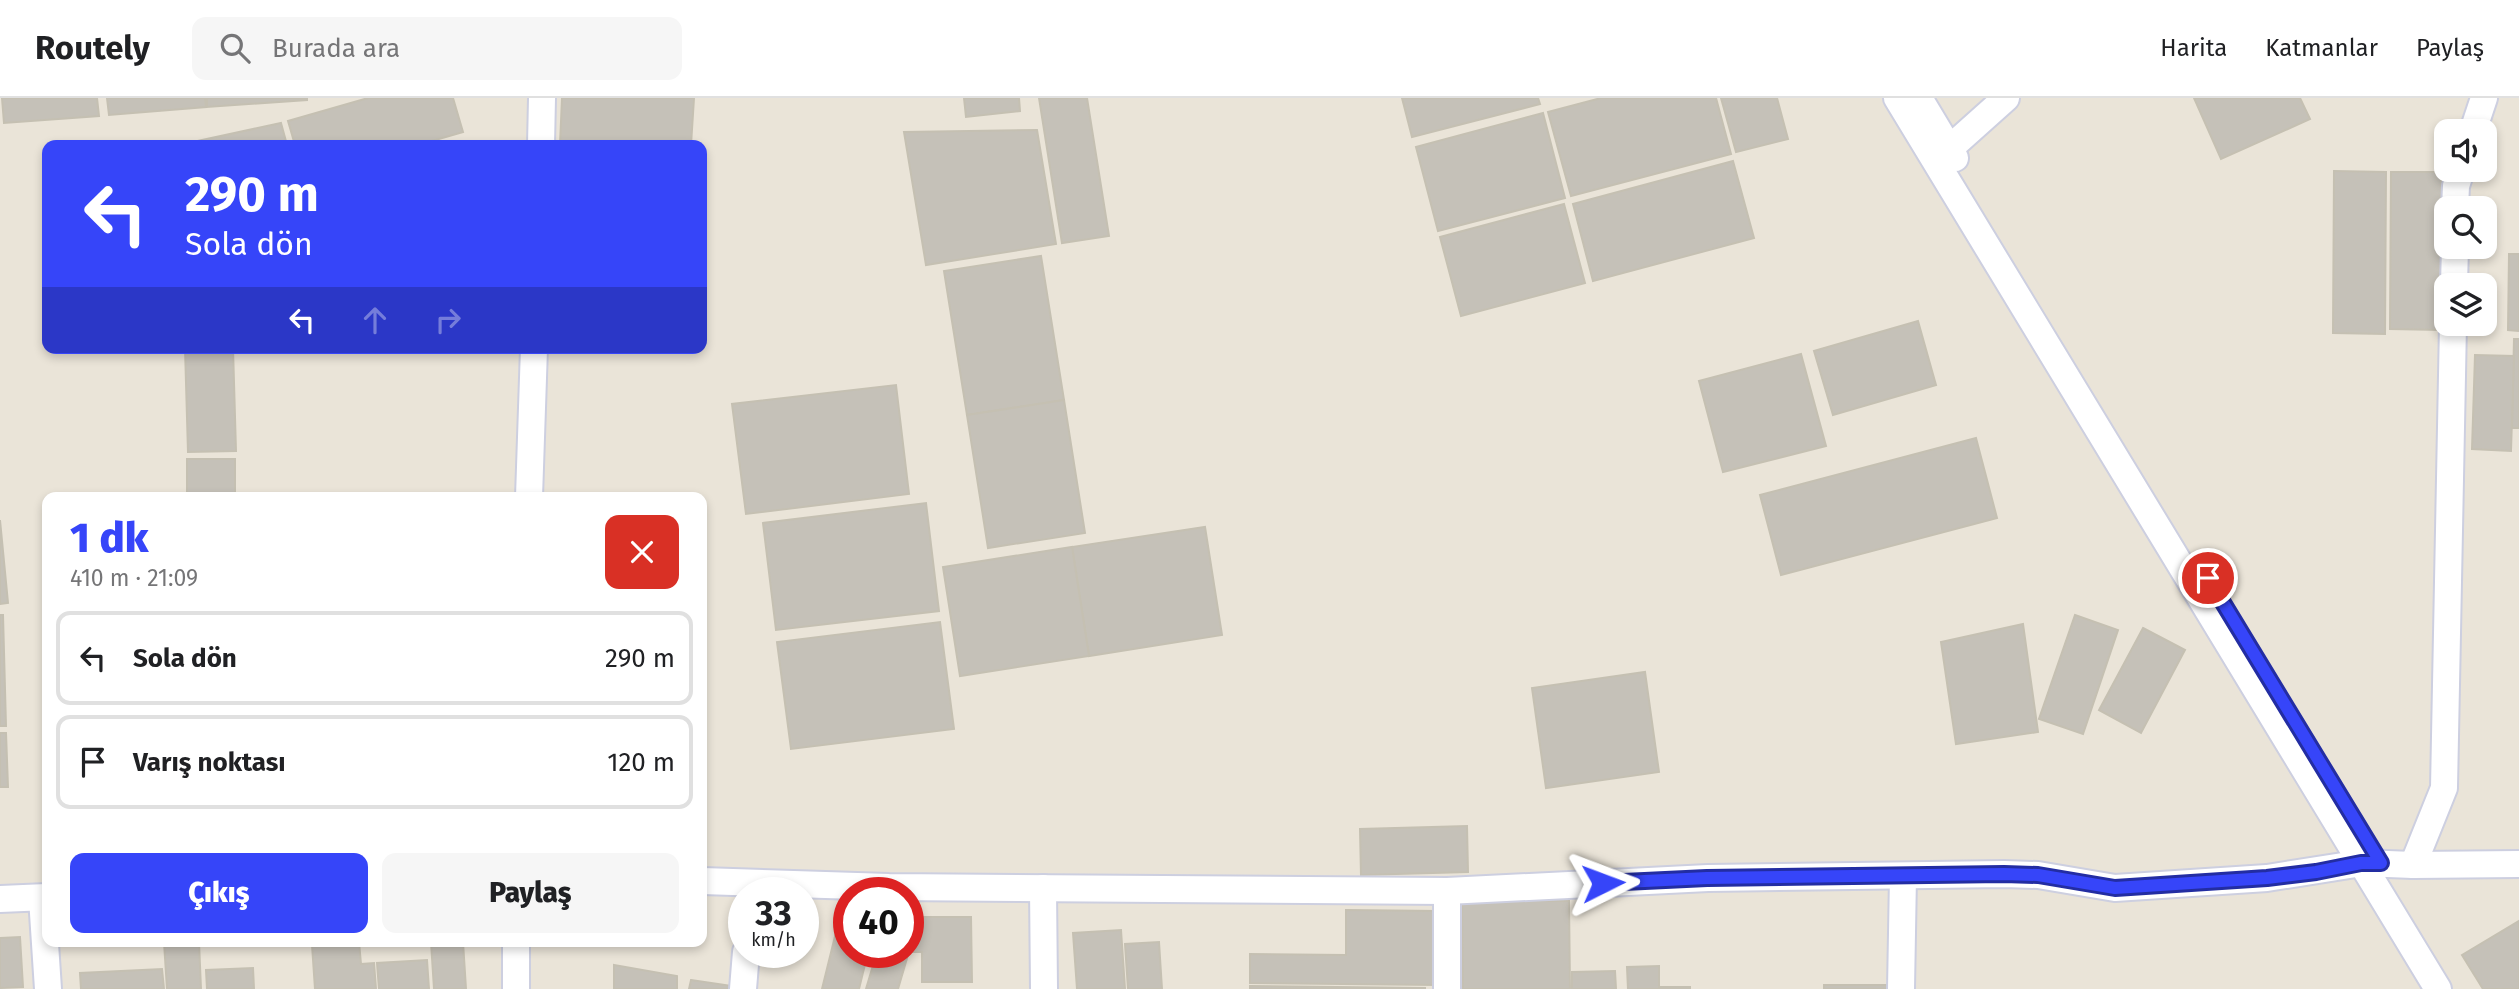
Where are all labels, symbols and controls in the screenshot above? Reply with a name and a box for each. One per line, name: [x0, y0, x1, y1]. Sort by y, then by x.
search box: [192, 17, 682, 80]
text: Routely: [35, 28, 150, 68]
icon: search: [216, 29, 254, 67]
text: Burada ara: [272, 33, 400, 64]
text: Harita: [2160, 34, 2227, 62]
text: Katmanlar: [2265, 34, 2378, 62]
text: Paylaş: [2416, 34, 2484, 62]
map controls: [2434, 119, 2497, 336]
button: sound: [2434, 119, 2497, 182]
text: 290 m: [185, 165, 319, 224]
icon: left: [70, 168, 161, 259]
button: search: [2434, 196, 2497, 259]
text: Sola dön: [185, 225, 313, 263]
button: layers: [2434, 273, 2497, 336]
icon: left: [283, 301, 321, 339]
icon: ahead: [356, 301, 394, 339]
icon: right: [429, 301, 467, 339]
text: 1 dk: [70, 513, 148, 563]
button: close: [605, 515, 679, 589]
pin: [2178, 548, 2238, 608]
icon: arrive: [2189, 559, 2227, 597]
text: 410 m · 21:09: [70, 564, 198, 592]
icon: left: [74, 639, 112, 677]
text: Sola dön: [133, 643, 237, 674]
text: 290 m: [605, 643, 675, 674]
icon: arrive: [74, 743, 112, 781]
text: Varış noktası: [133, 747, 286, 778]
text: 120 m: [607, 747, 675, 778]
position arrow: [1566, 846, 1640, 920]
button: Çıkış: [70, 853, 368, 933]
button: Paylaş: [382, 853, 679, 933]
speed limit sign: 40: [833, 877, 924, 968]
text: 33: [755, 892, 792, 934]
text: km/h: [751, 929, 796, 951]

